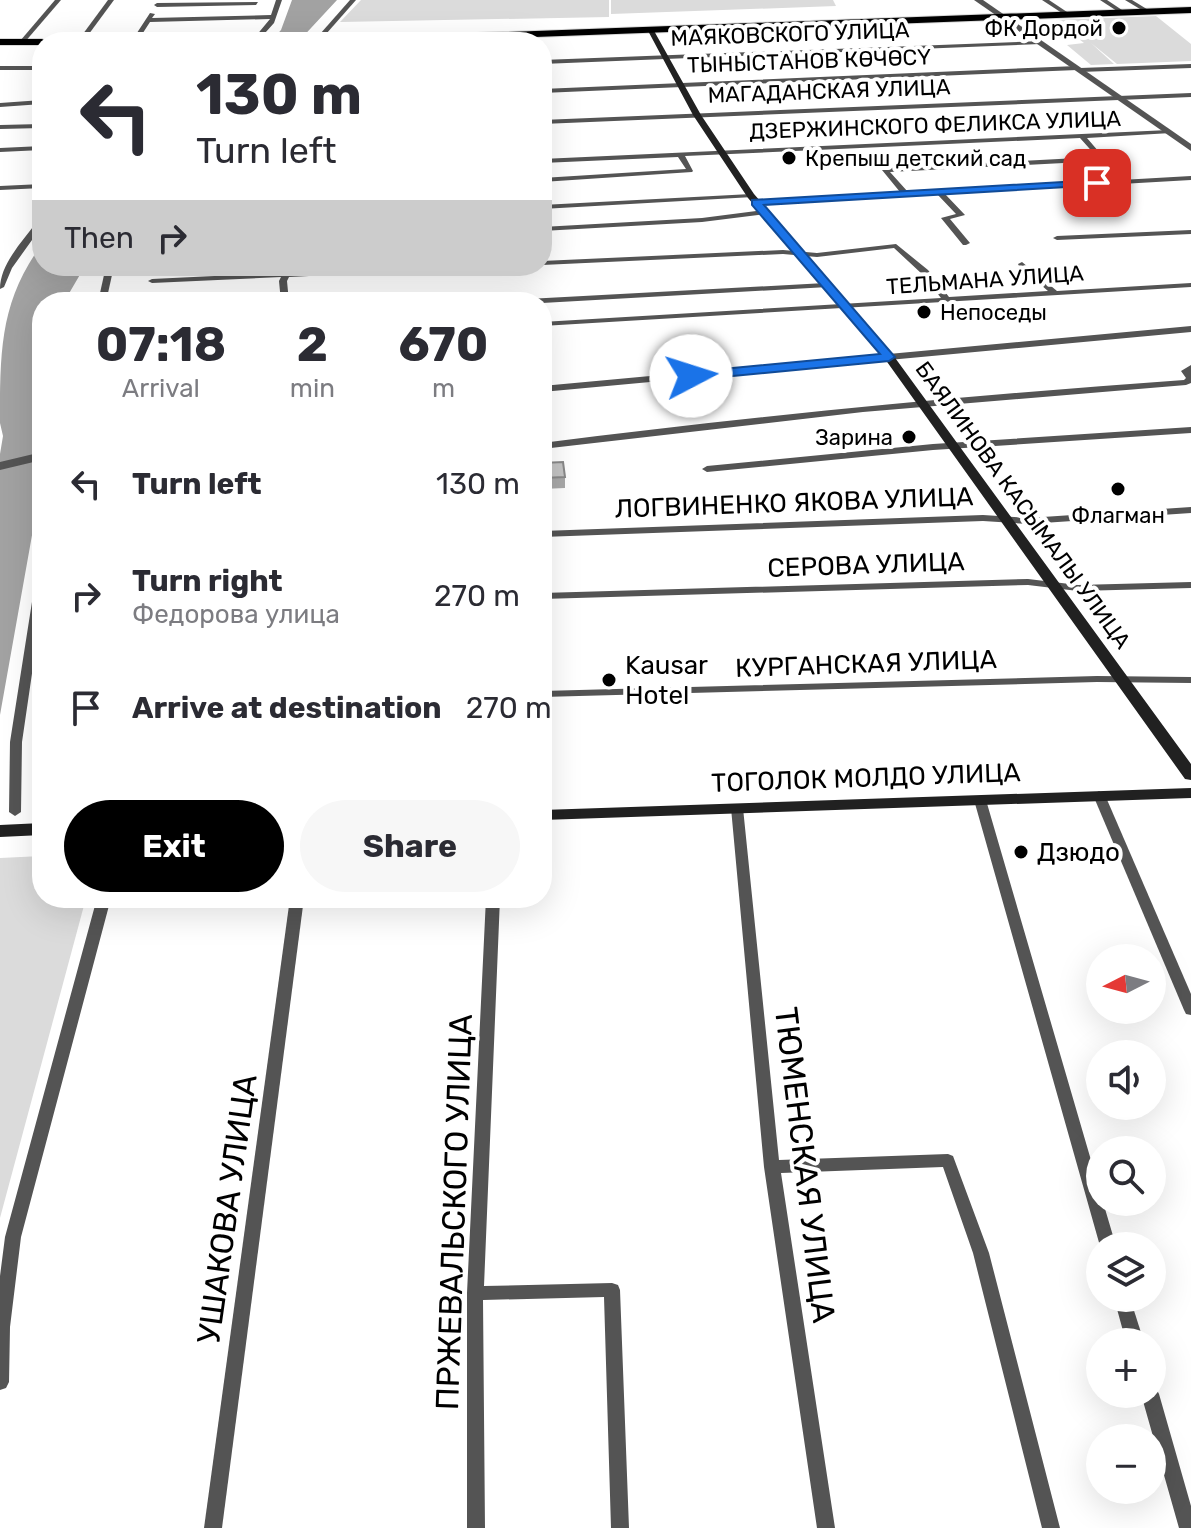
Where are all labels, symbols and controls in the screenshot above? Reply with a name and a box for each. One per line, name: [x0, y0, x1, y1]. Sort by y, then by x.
place label: ФК Дордой: [984, 15, 1103, 42]
street label: МАЯКОВСКОГО УЛИЦА: [670, 16, 910, 52]
marker: ФК Дордой: [1110, 19, 1128, 37]
street label: ТЫНЫСТАНОВ КӨЧӨСҮ: [686, 43, 932, 79]
text: 130 m: [196, 62, 362, 128]
icon: left: [64, 64, 168, 168]
street label: МАГАДАНСКАЯ УЛИЦА: [707, 73, 951, 109]
street label: ДЗЕРЖИНСКОГО ФЕЛИКСА УЛИЦА: [749, 105, 1122, 145]
text: Turn left: [196, 129, 337, 172]
place label: Крепыш детский сад: [805, 145, 1026, 172]
marker: Крепыш детский сад: [780, 149, 798, 167]
pin: [1063, 149, 1131, 217]
icon: arrive: [1075, 161, 1119, 205]
icon: right: [150, 216, 194, 260]
text: Then: [64, 220, 134, 256]
street label: ТЕЛЬМАНА УЛИЦА: [885, 260, 1085, 300]
place label: Непоседы: [940, 299, 1047, 326]
marker: Непоседы: [915, 303, 933, 321]
text: 07:18: [96, 316, 226, 373]
text: 2: [297, 316, 328, 373]
text: 670: [399, 316, 488, 373]
position arrow: [649, 334, 733, 418]
street label: БАЯЛИНОВА КАСЫМАЛЫ УЛИЦА: [910, 356, 1136, 654]
text: Arrival: [122, 373, 200, 404]
text: min: [290, 373, 335, 404]
text: m: [432, 373, 455, 404]
place label: Зарина: [815, 424, 893, 451]
marker: Зарина: [900, 428, 918, 446]
icon: left: [64, 462, 108, 506]
text: Turn left: [132, 466, 262, 502]
text: 130 m: [436, 466, 520, 502]
marker: Флагман: [1109, 480, 1127, 498]
street label: ЛОГВИНЕНКО ЯКОВА УЛИЦА: [614, 481, 974, 525]
place label: Флагман: [1071, 502, 1165, 529]
street label: СЕРОВА УЛИЦА: [767, 546, 965, 584]
text: Turn right: [132, 563, 283, 599]
icon: right: [64, 574, 108, 618]
text: 270 m: [434, 578, 520, 614]
text: Федорова улица: [132, 599, 340, 630]
street label: КУРГАНСКАЯ УЛИЦА: [735, 644, 997, 684]
place label: Kausar Hotel: [625, 650, 708, 711]
marker: Kausar Hotel: [600, 671, 618, 689]
icon: arrive: [64, 686, 108, 730]
text: Arrive at destination: [132, 690, 442, 726]
text: 270 m: [466, 690, 552, 726]
street label: ТОГОЛОК МОЛДО УЛИЦА: [711, 757, 1021, 799]
button: Exit: [64, 800, 284, 892]
button: Share: [300, 800, 520, 892]
place label: Дзюдо: [1037, 837, 1120, 868]
marker: Дзюдо: [1012, 843, 1030, 861]
north arrow: [1086, 944, 1166, 1024]
map controls: [1086, 944, 1166, 1504]
street label: ТЮМЕНСКАЯ УЛИЦА: [767, 1005, 843, 1325]
street label: ПРЖЕВАЛЬСКОГО УЛИЦА: [428, 1013, 480, 1411]
button: sound: [1086, 1040, 1166, 1120]
street label: УШАКОВА УЛИЦА: [189, 1072, 265, 1346]
button: search: [1086, 1136, 1166, 1216]
button: layers: [1086, 1232, 1166, 1312]
button: +: [1086, 1328, 1166, 1408]
button: −: [1086, 1424, 1166, 1504]

